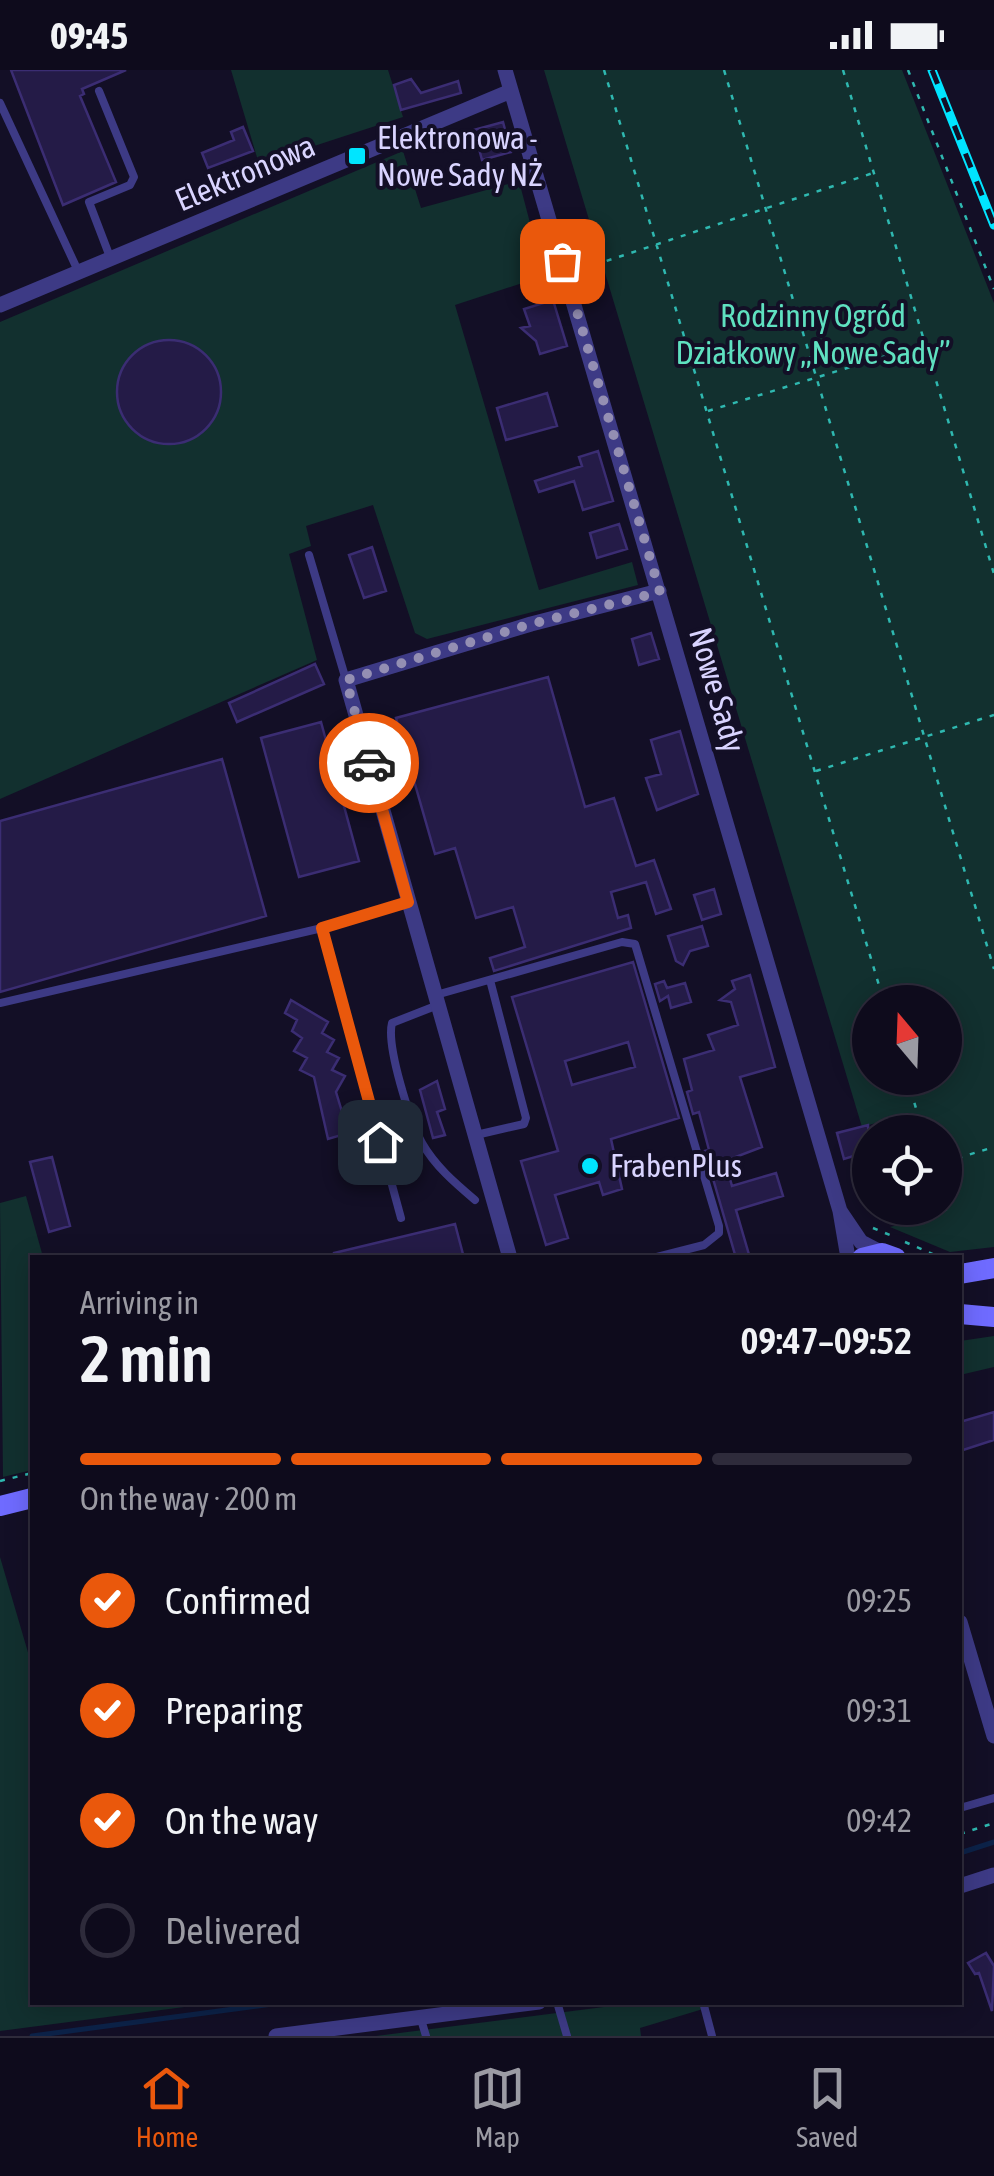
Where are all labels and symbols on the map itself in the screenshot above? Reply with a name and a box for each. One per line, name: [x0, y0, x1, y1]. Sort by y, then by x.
place label: Elektronowa - Nowe Sady NŻ: [377, 119, 543, 193]
street label: Elektronowa: [169, 127, 320, 218]
marker: Elektronowa - Nowe Sady NŻ: [346, 145, 368, 167]
pin: [520, 219, 605, 304]
park label: Rodzinny Ogród Działkowy „Nowe Sady”: [675, 297, 951, 371]
street label: Nowe Sady: [682, 623, 753, 756]
courier: [319, 713, 419, 813]
north arrow: [852, 985, 962, 1095]
pin: [338, 1100, 423, 1185]
place label: FrabenPlus: [610, 1147, 742, 1184]
marker: FrabenPlus: [579, 1155, 601, 1177]

